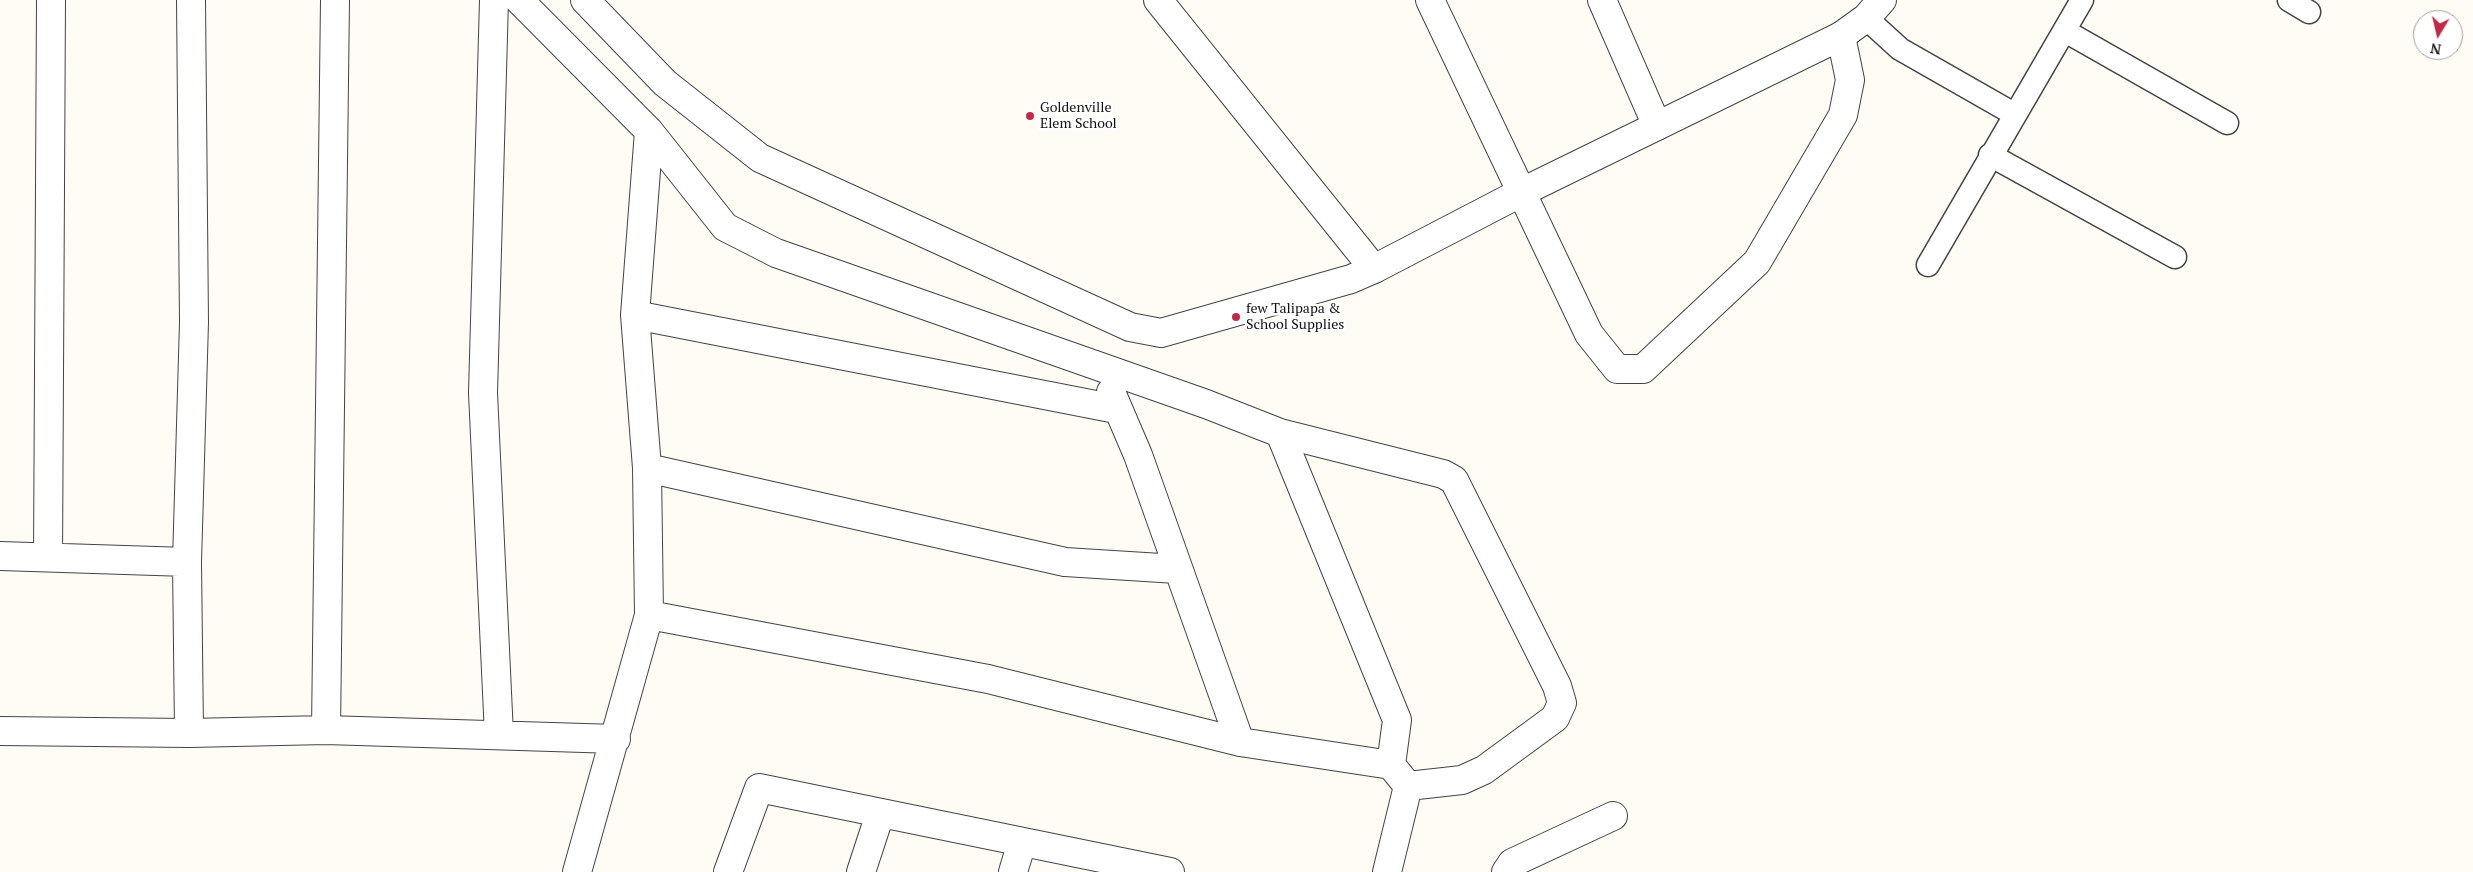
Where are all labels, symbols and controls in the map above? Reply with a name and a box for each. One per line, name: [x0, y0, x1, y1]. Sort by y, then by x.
north arrow: [2413, 10, 2463, 60]
text: N: [2429, 39, 2442, 60]
place label: Goldenville Elem School: [1040, 100, 1117, 132]
marker: Goldenville Elem School: [1024, 110, 1036, 122]
place label: few Talipapa & School Supplies: [1246, 301, 1344, 334]
marker: few Talipapa & School Supplies: [1230, 311, 1242, 323]

